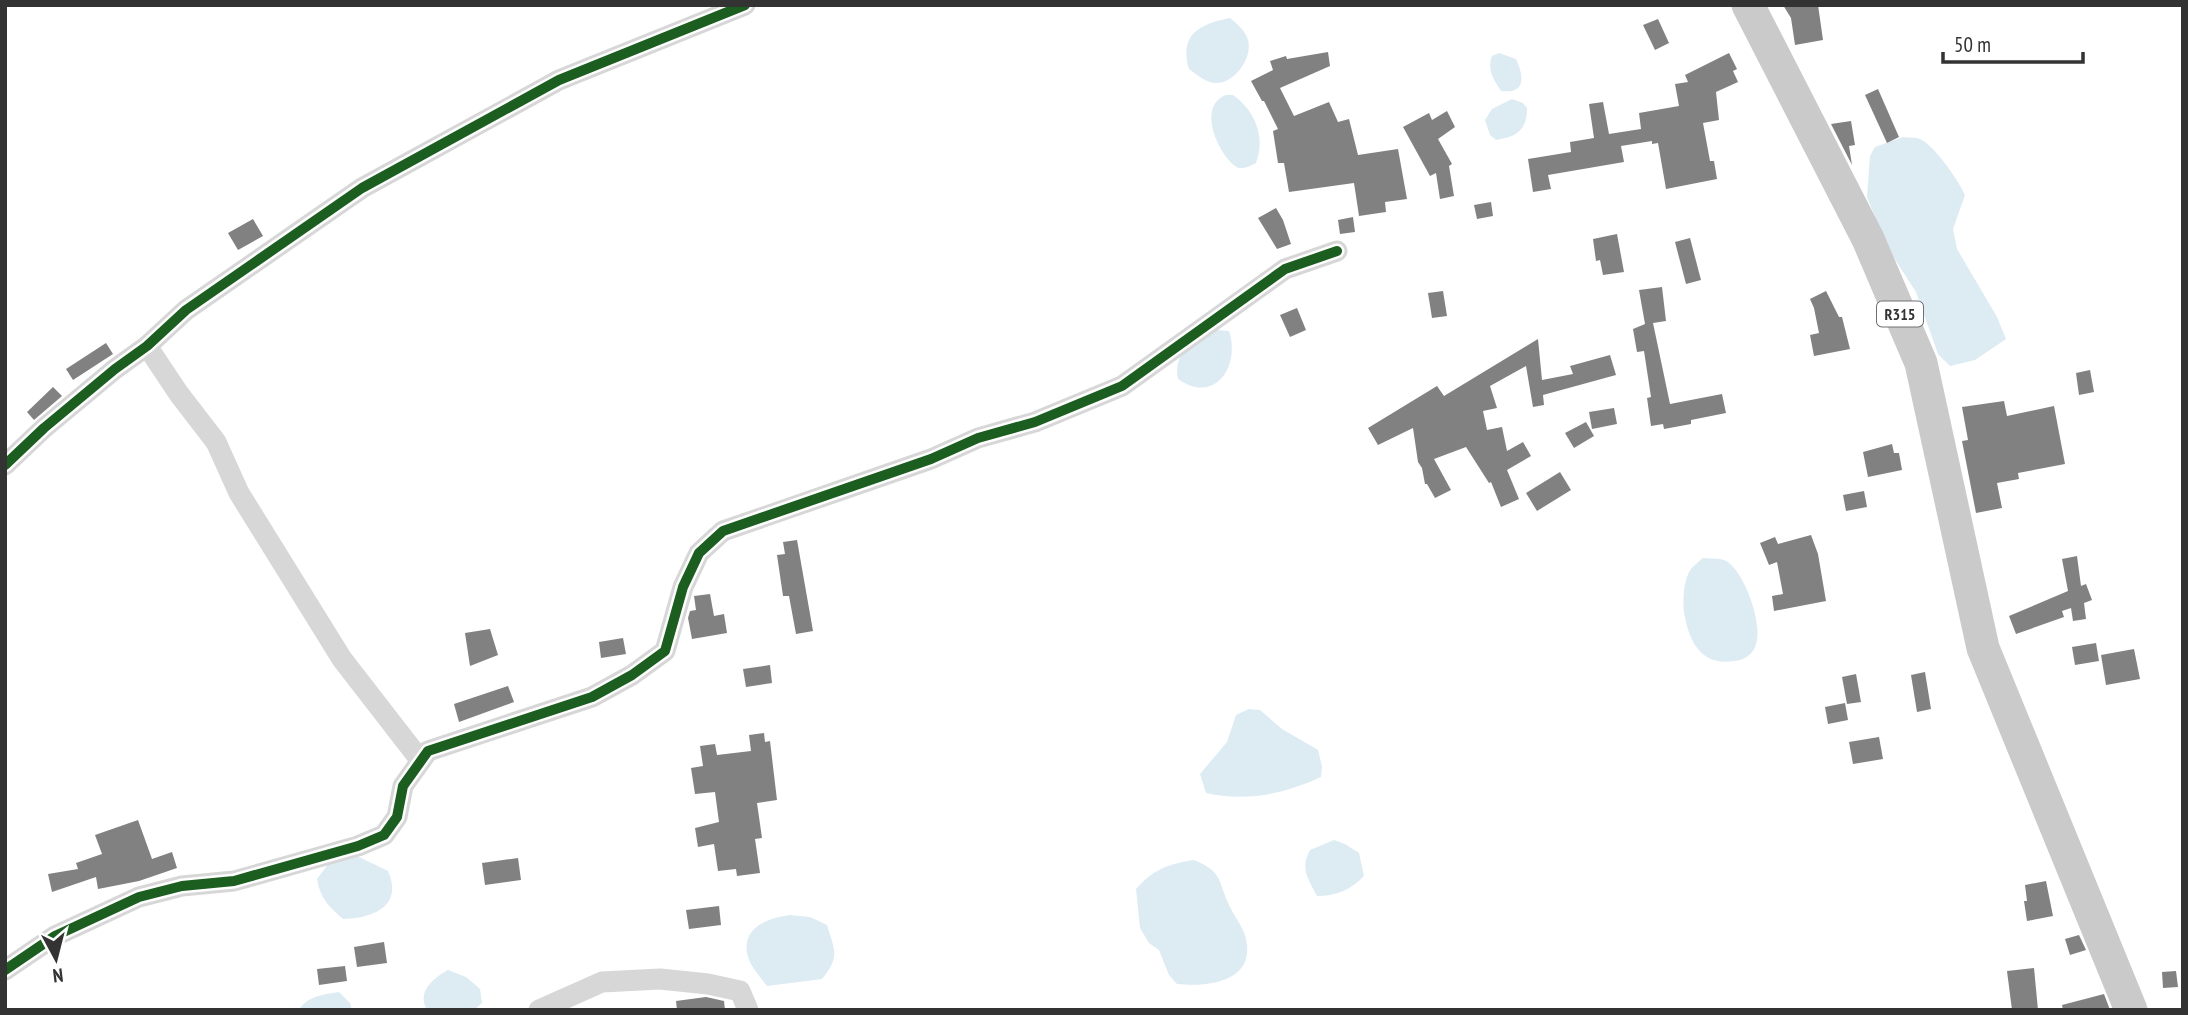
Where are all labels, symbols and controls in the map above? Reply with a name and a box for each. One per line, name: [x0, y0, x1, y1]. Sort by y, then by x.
scale bar: [1943, 21, 2083, 65]
text: 50 m: [1954, 31, 1991, 58]
road number: R315: [1877, 302, 1923, 326]
north arrow: [21, 924, 91, 994]
text: N: [52, 963, 65, 988]

